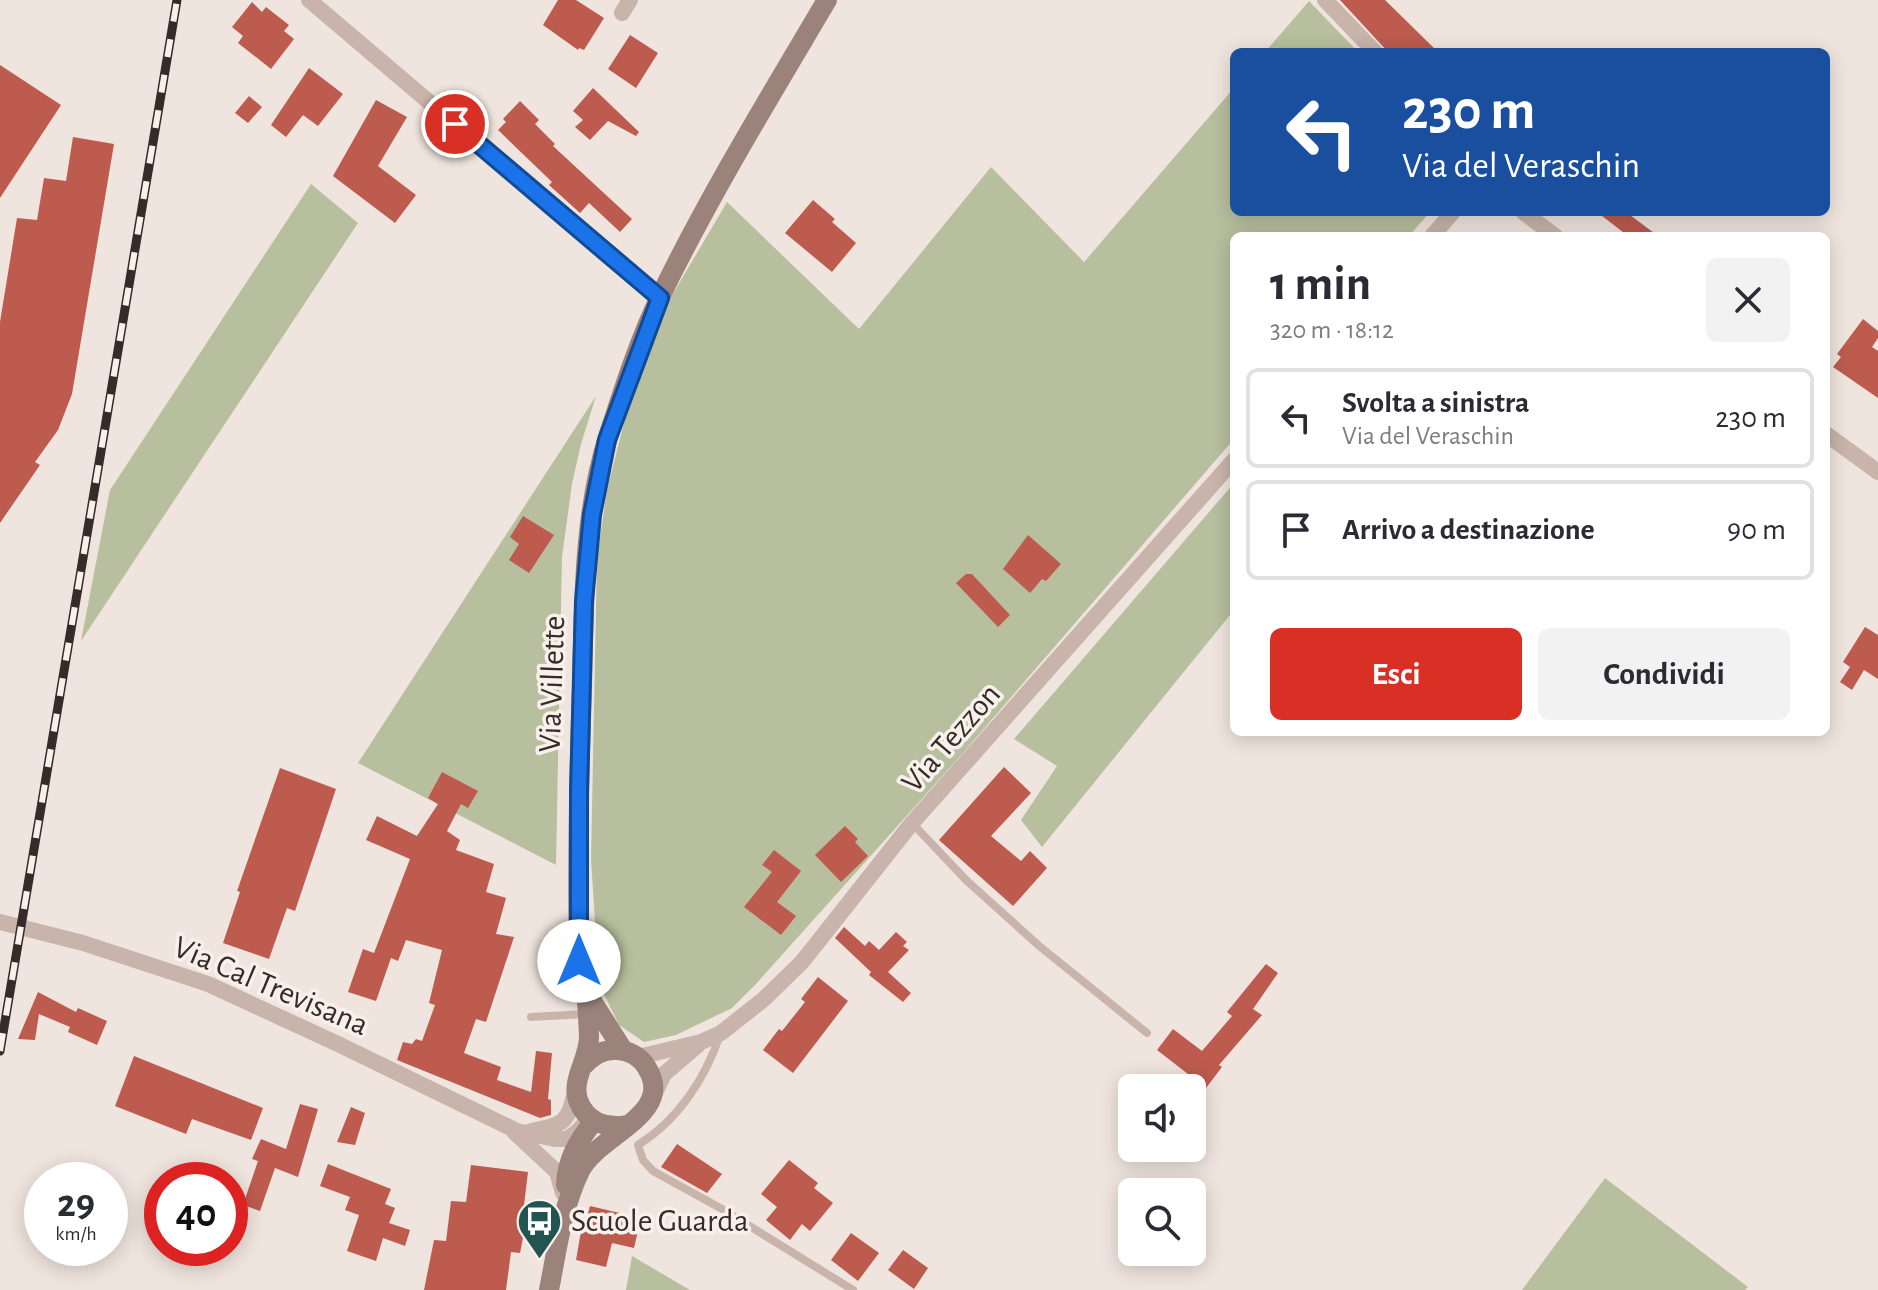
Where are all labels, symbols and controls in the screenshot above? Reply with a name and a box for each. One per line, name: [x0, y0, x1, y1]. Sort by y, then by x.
icon: left: [1270, 80, 1374, 184]
text: 230 m: [1402, 83, 1535, 139]
pin: [421, 90, 489, 158]
icon: arrive: [433, 102, 477, 146]
text: Via del Veraschin: [1402, 148, 1640, 184]
button: close: [1706, 258, 1790, 342]
text: 1 min: [1270, 261, 1371, 309]
text: 320 m · 18:12: [1270, 317, 1394, 343]
text: Svolta a sinistra: [1342, 388, 1529, 418]
icon: left: [1274, 396, 1318, 440]
text: 230 m: [1715, 403, 1786, 433]
text: Via del Veraschin: [1342, 423, 1514, 449]
icon: arrive: [1274, 508, 1318, 552]
text: Arrivo a destinazione: [1342, 515, 1595, 545]
text: 90 m: [1727, 515, 1786, 545]
street label: Via Villette: [534, 615, 570, 753]
button: Esci: [1270, 628, 1522, 720]
button: Condividi: [1538, 628, 1790, 720]
street label: Via Tezzon: [896, 678, 1006, 798]
position arrow: [537, 919, 621, 1003]
street label: Via Cal Trevisana: [169, 931, 373, 1041]
map controls: [1118, 1074, 1206, 1266]
button: sound: [1118, 1074, 1206, 1162]
speed limit sign: 40: [144, 1162, 248, 1266]
button: search: [1118, 1178, 1206, 1266]
text: 29: [57, 1184, 95, 1224]
bus stop icon: Scuole Guarda: [516, 1197, 564, 1260]
place label: Scuole Guarda: [571, 1205, 749, 1237]
text: km/h: [55, 1224, 97, 1244]

